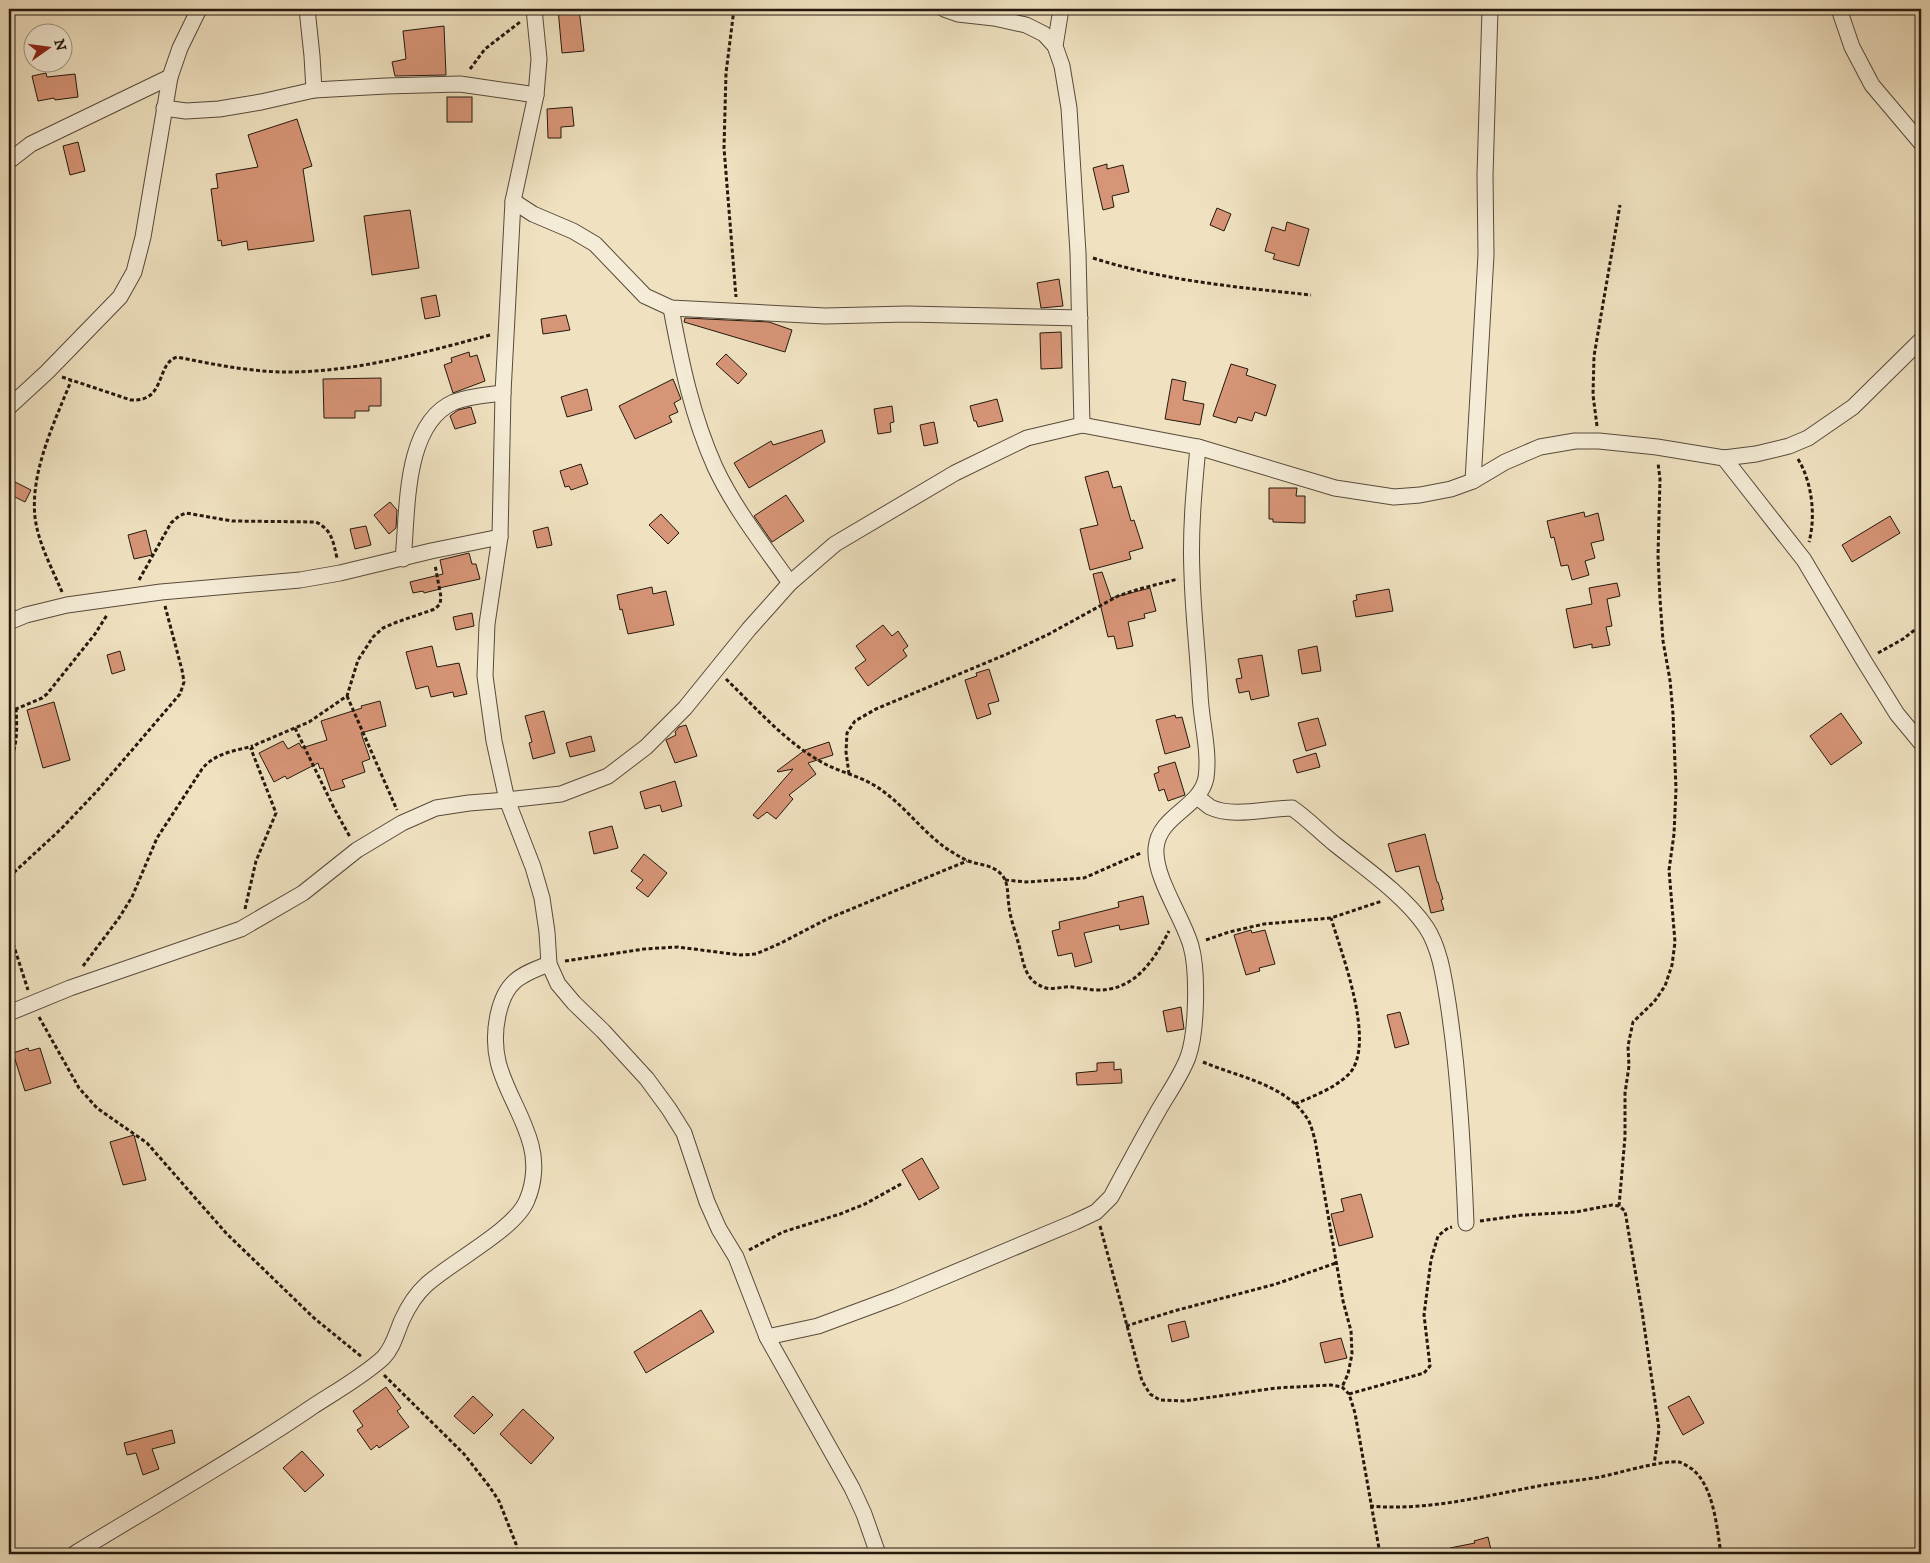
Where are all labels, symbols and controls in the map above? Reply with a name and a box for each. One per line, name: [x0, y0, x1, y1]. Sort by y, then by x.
north arrow: [22, 22, 72, 72]
text: N: [50, 37, 70, 53]

